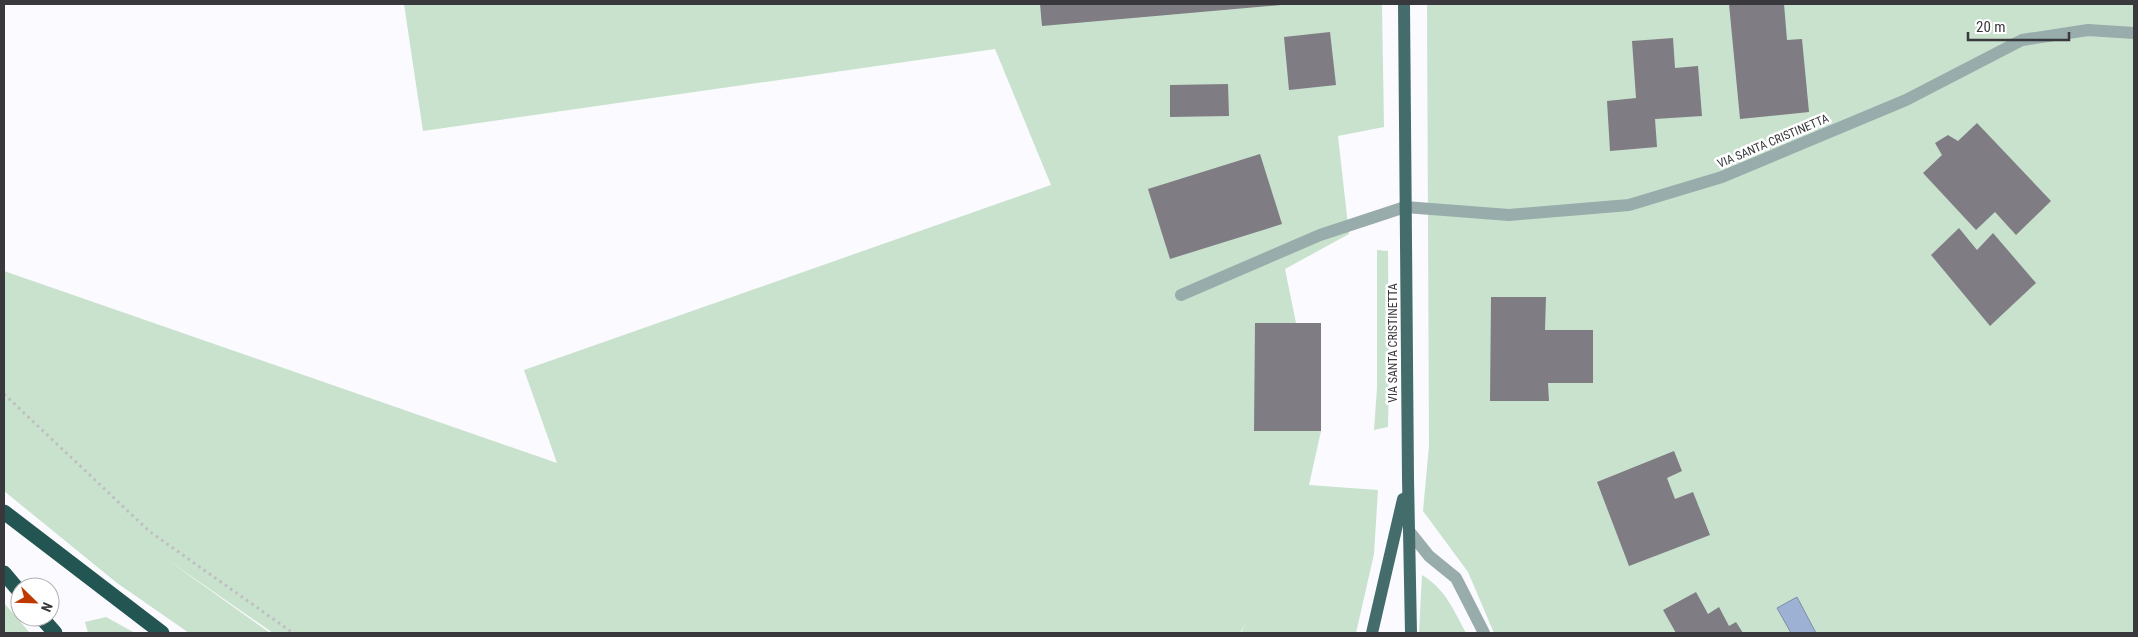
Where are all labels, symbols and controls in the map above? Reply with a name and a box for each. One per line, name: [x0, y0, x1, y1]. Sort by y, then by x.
scale bar: [1968, 10, 2069, 42]
text: 20 m: [1976, 18, 2006, 36]
street label: VIA SANTA CRISTINETTA: [1715, 111, 1831, 171]
street label: VIA SANTA CRISTINETTA: [1386, 283, 1400, 403]
north arrow: [10, 577, 60, 627]
text: N: [38, 600, 56, 614]

